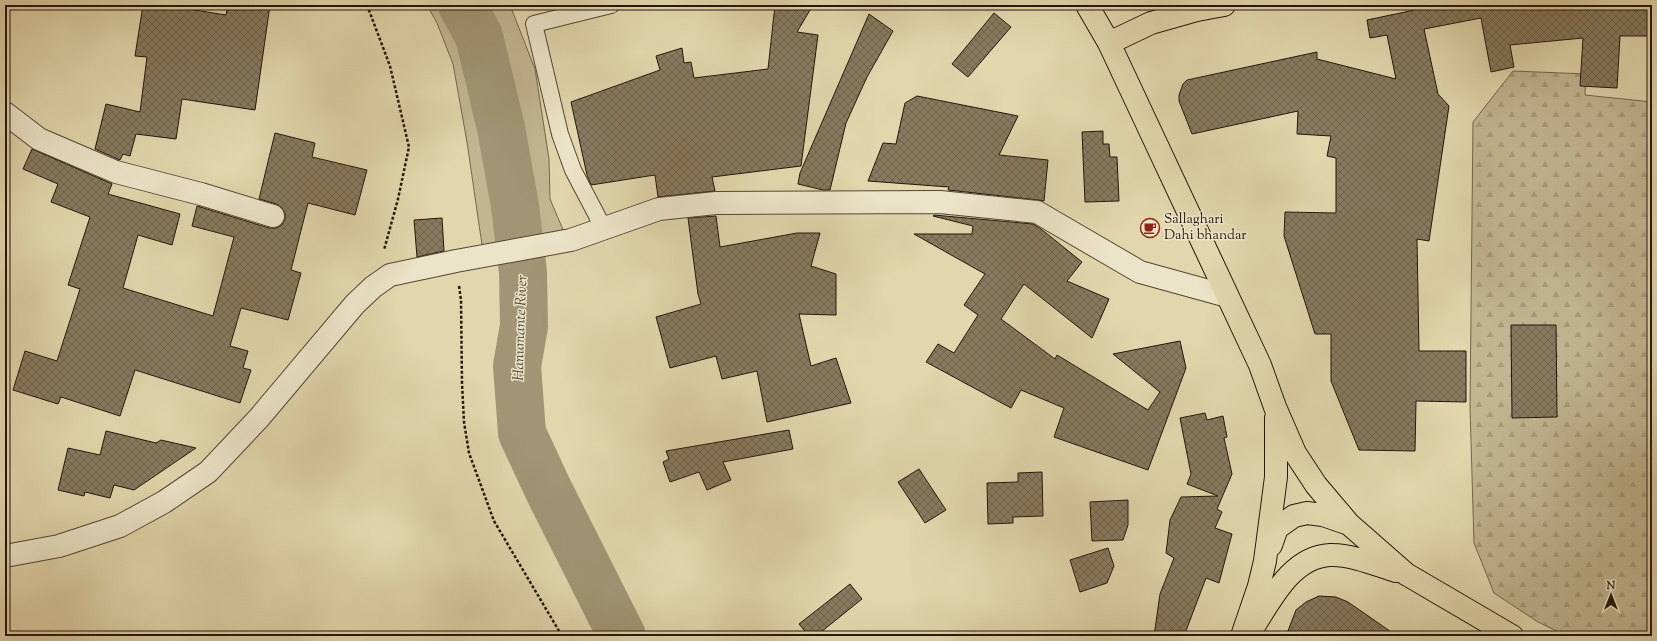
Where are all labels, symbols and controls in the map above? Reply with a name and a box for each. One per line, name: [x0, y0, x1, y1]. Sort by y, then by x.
place label: Sallaghari Dahi bhandar: [1164, 210, 1247, 246]
cafe icon: Sallaghari Dahi bhandar: [1139, 217, 1161, 239]
water label: Hanumante River: [509, 274, 533, 381]
north arrow: [1591, 575, 1631, 615]
text: N: [1606, 578, 1616, 594]

